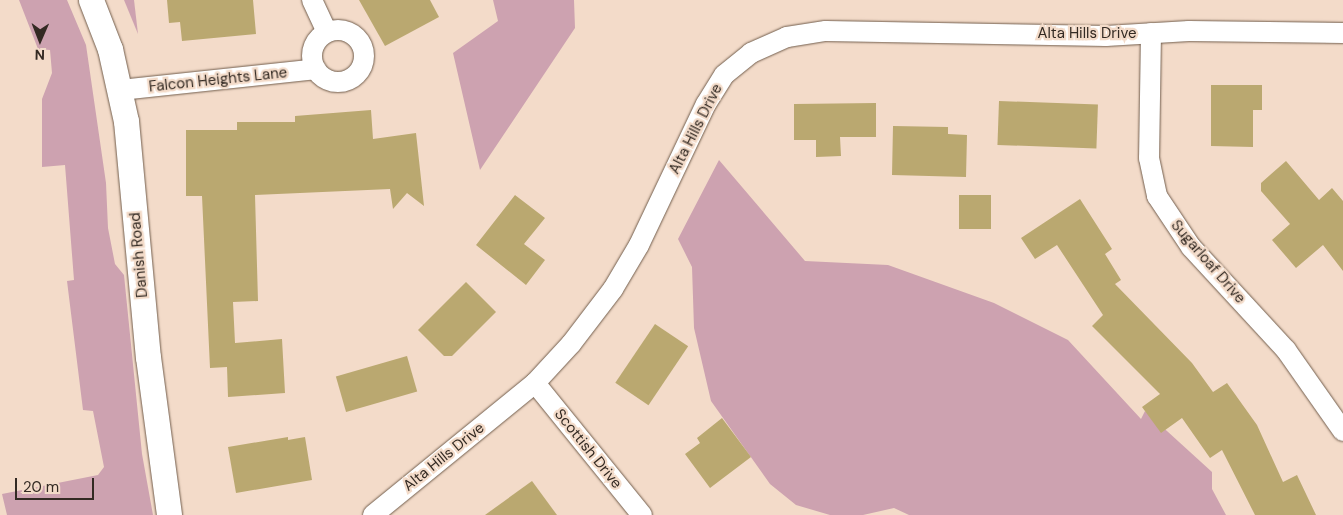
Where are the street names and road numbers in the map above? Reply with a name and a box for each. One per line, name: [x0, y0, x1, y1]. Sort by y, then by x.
street label: Alta Hills Drive: [1038, 25, 1136, 43]
street label: Falcon Heights Lane: [148, 64, 288, 96]
street label: Alta Hills Drive: [666, 81, 726, 177]
street label: Danish Road: [126, 212, 152, 298]
street label: Sugarloaf Drive: [1167, 217, 1249, 307]
street label: Scottish Drive: [551, 406, 625, 492]
street label: Alta Hills Drive: [400, 419, 488, 495]

